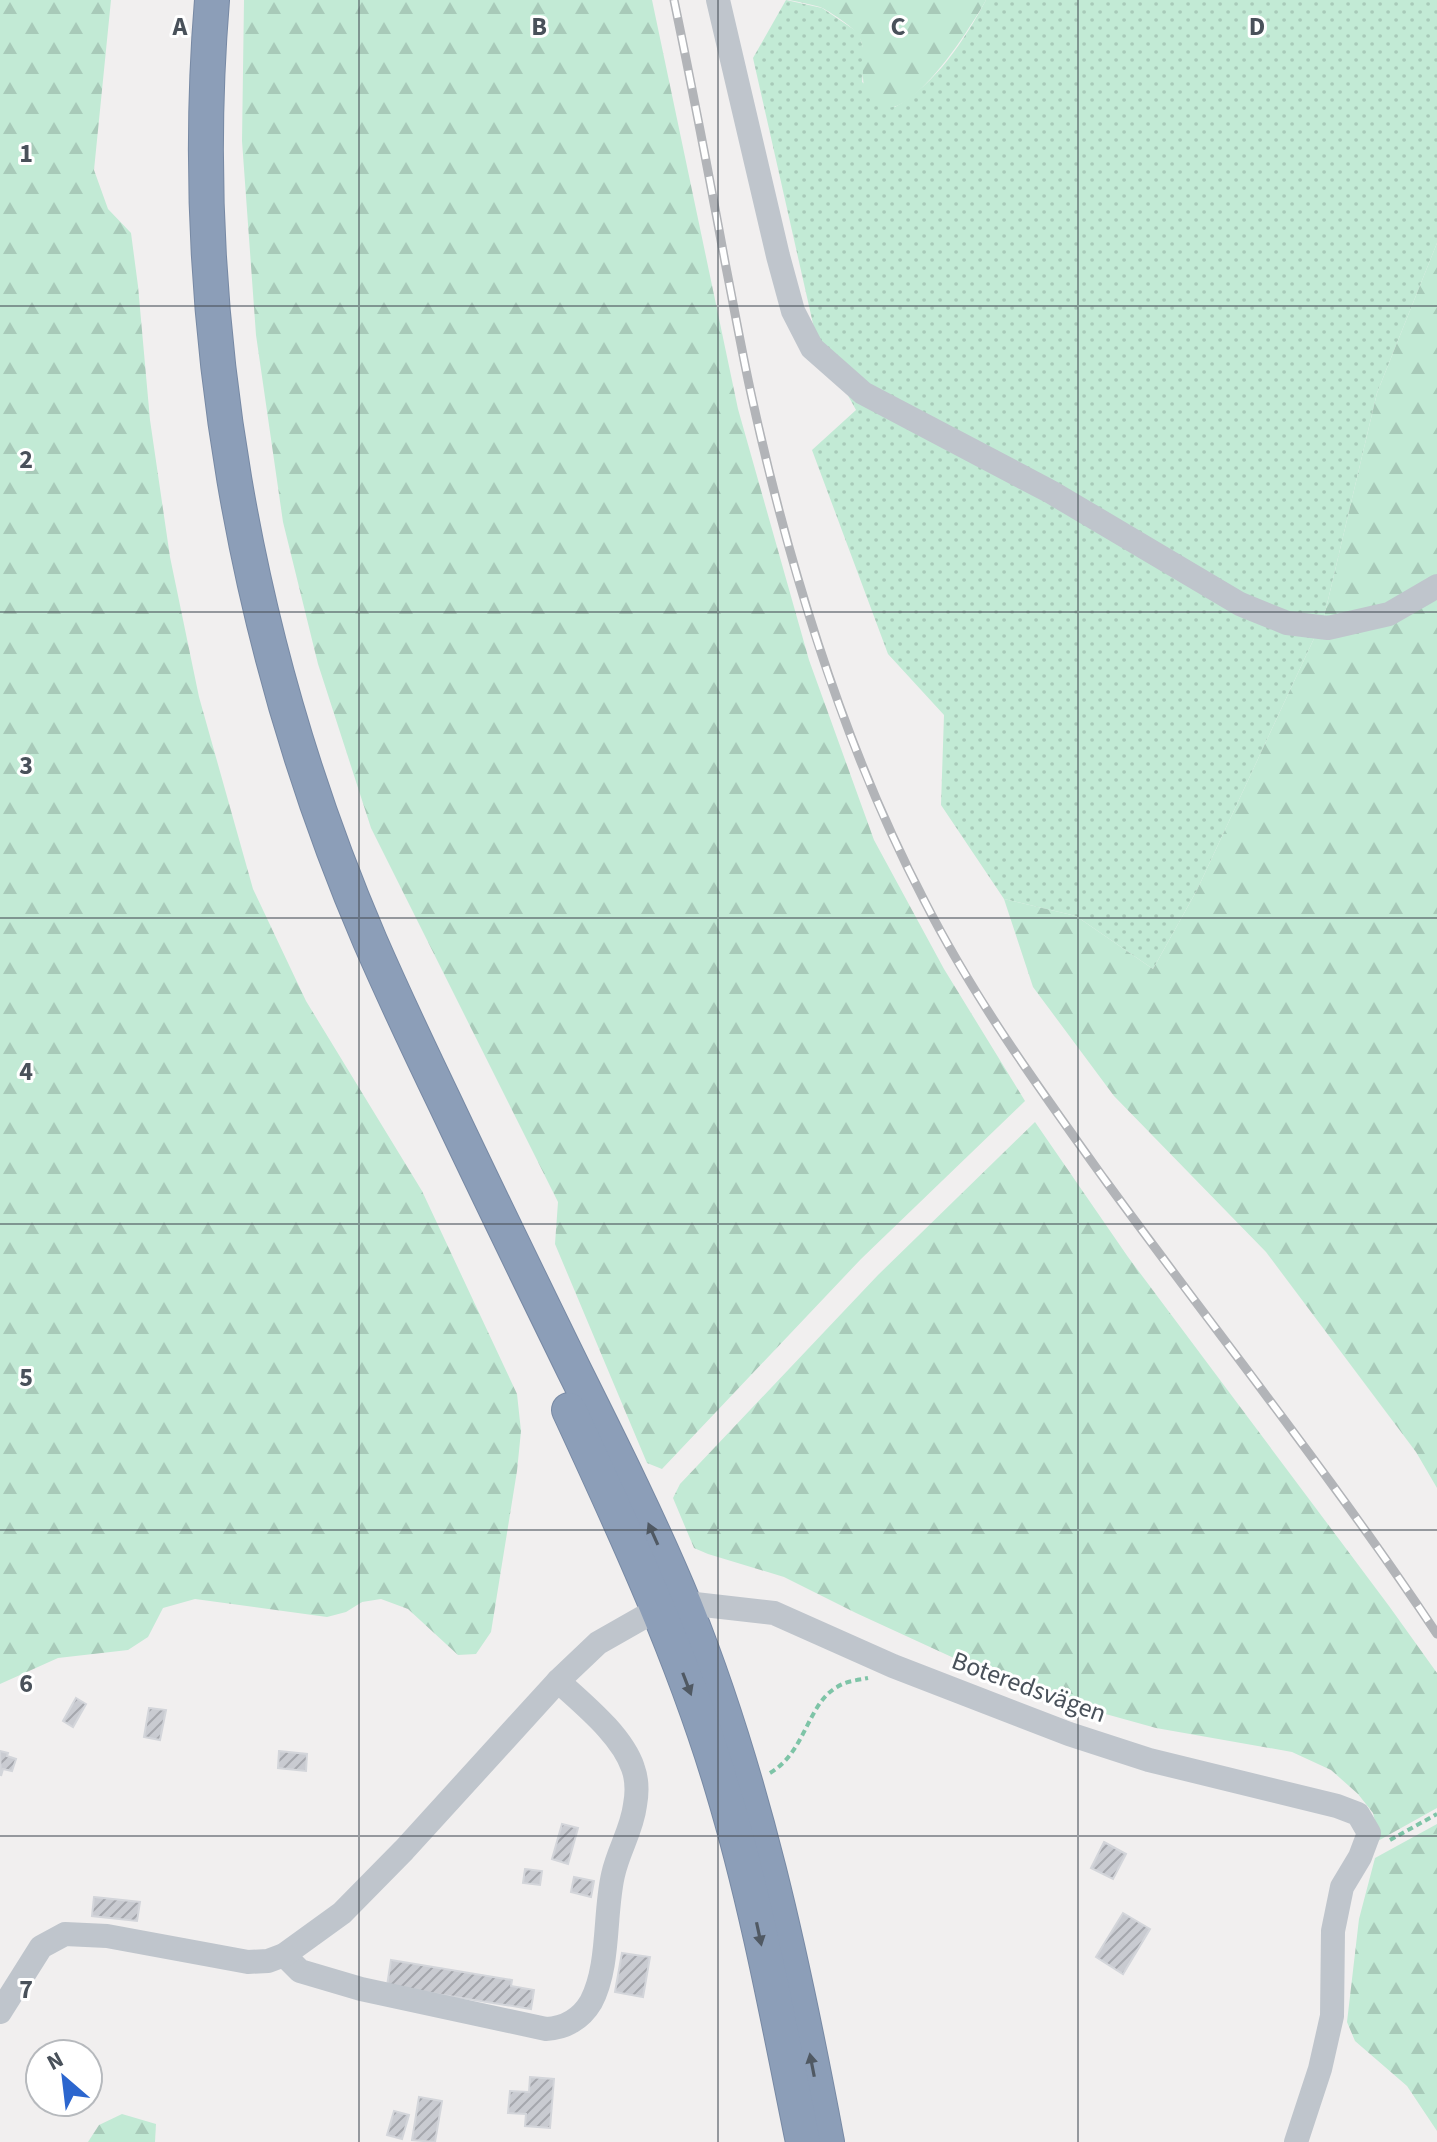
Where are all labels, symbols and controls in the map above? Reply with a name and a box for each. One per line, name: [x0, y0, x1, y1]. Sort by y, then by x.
text: A: [172, 8, 189, 45]
text: B: [531, 8, 547, 45]
text: C: [890, 8, 906, 45]
text: D: [1249, 8, 1265, 45]
text: 1: [19, 135, 33, 172]
text: 2: [19, 441, 33, 478]
text: 3: [19, 747, 33, 784]
text: 4: [19, 1053, 33, 1090]
text: 5: [19, 1359, 33, 1396]
one-way arrow: [647, 1523, 660, 1546]
street label: Boteredsvägen: [947, 1642, 1111, 1732]
text: 6: [19, 1665, 33, 1702]
one-way arrow: [681, 1672, 694, 1696]
one-way arrow: [753, 1921, 766, 1946]
text: 7: [19, 1971, 33, 2008]
north arrow: [24, 2038, 104, 2118]
text: N: [41, 2044, 69, 2079]
one-way arrow: [806, 2053, 818, 2078]

